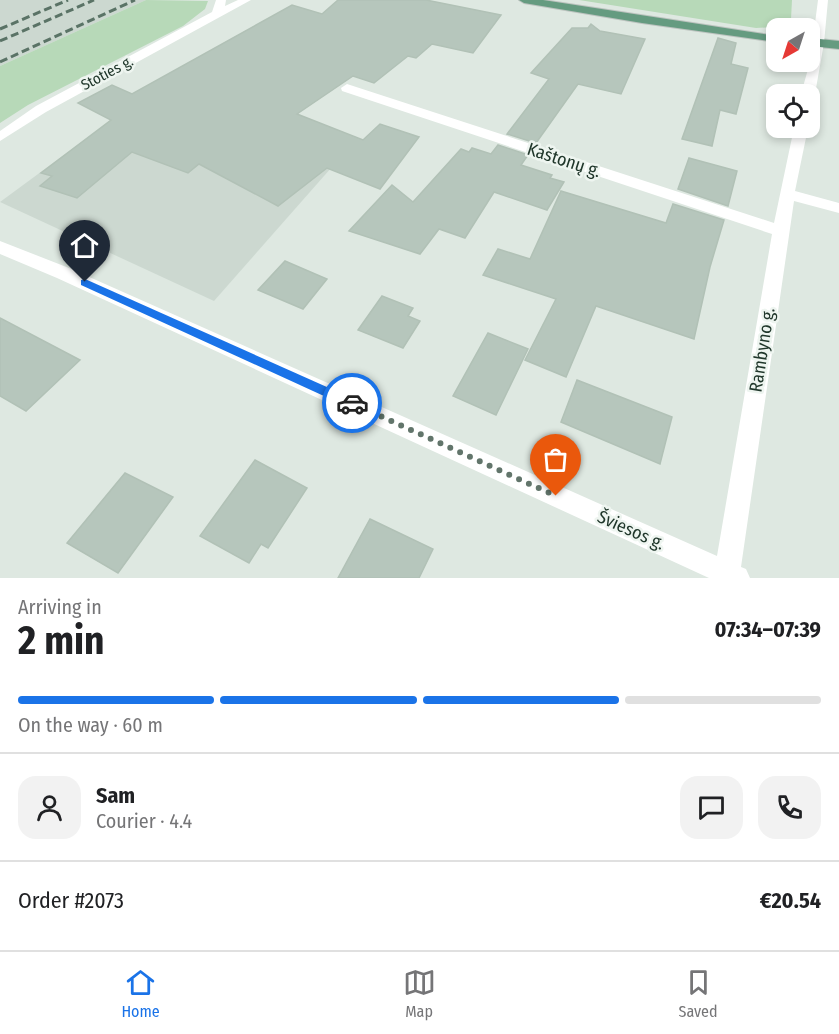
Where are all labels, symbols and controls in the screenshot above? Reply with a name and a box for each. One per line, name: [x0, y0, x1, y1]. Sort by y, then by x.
north arrow: [766, 18, 820, 72]
map controls: [766, 18, 820, 138]
street label: Stoties g.: [78, 52, 136, 94]
button: locate: [766, 84, 820, 138]
street label: Kaštonų g.: [524, 138, 604, 182]
pin: [59, 220, 110, 282]
icon: home: [68, 229, 101, 262]
street label: Rambyno g.: [744, 306, 780, 394]
courier: [322, 373, 382, 433]
icon: car: [336, 387, 369, 420]
pin: [530, 434, 581, 496]
icon: bag: [539, 443, 572, 476]
street label: Šviesos g.: [594, 505, 668, 555]
text: Arriving in: [18, 595, 102, 619]
text: 07:34–07:39: [715, 616, 821, 643]
text: 2 min: [18, 618, 104, 664]
text: On the way · 60 m: [18, 713, 163, 737]
button: person: [18, 776, 81, 839]
button: chat: [680, 776, 743, 839]
button: phone: [758, 776, 821, 839]
text: Sam: [96, 782, 135, 809]
text: Courier · 4.4: [96, 809, 192, 833]
text: Order #2073: [18, 887, 124, 914]
text: €20.54: [760, 887, 821, 914]
tab: Home: [121, 966, 160, 1021]
tab: Map: [403, 966, 436, 1021]
tab: Saved: [678, 966, 718, 1021]

